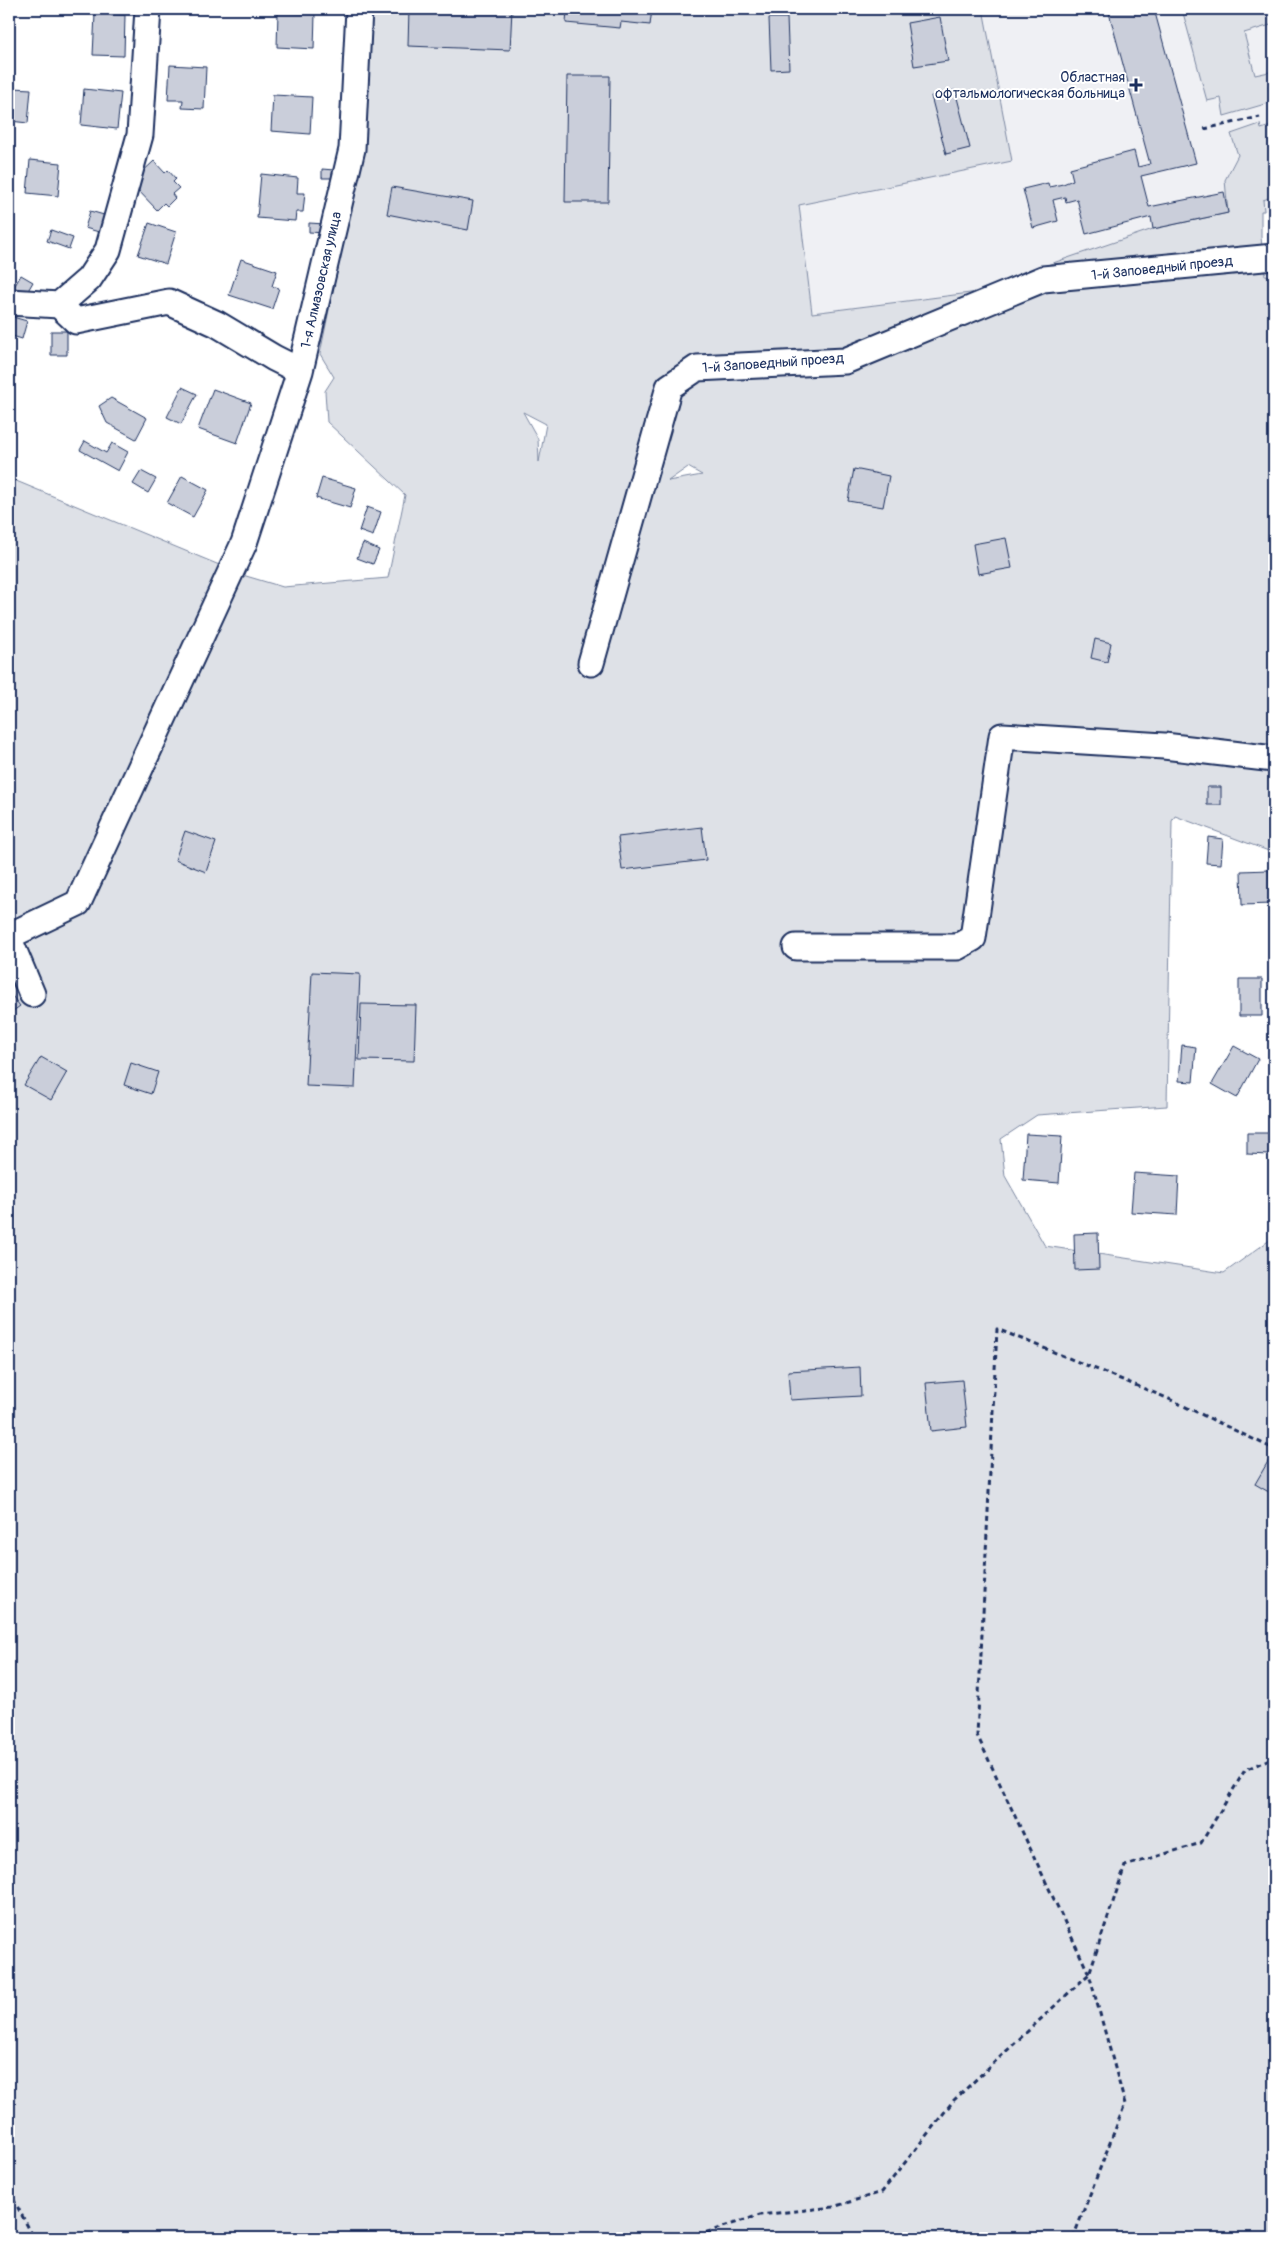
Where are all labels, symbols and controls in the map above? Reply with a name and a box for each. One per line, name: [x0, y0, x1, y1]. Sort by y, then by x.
place label: Областная офтальмологическая больница: [935, 69, 1125, 102]
marker: Областная офтальмологическая больница: [1129, 78, 1143, 92]
street label: 1-я Алмазовская улица: [297, 210, 345, 350]
street label: 1-й Заповедный проезд: [1091, 252, 1234, 284]
street label: 1-й Заповедный проезд: [702, 350, 845, 376]

